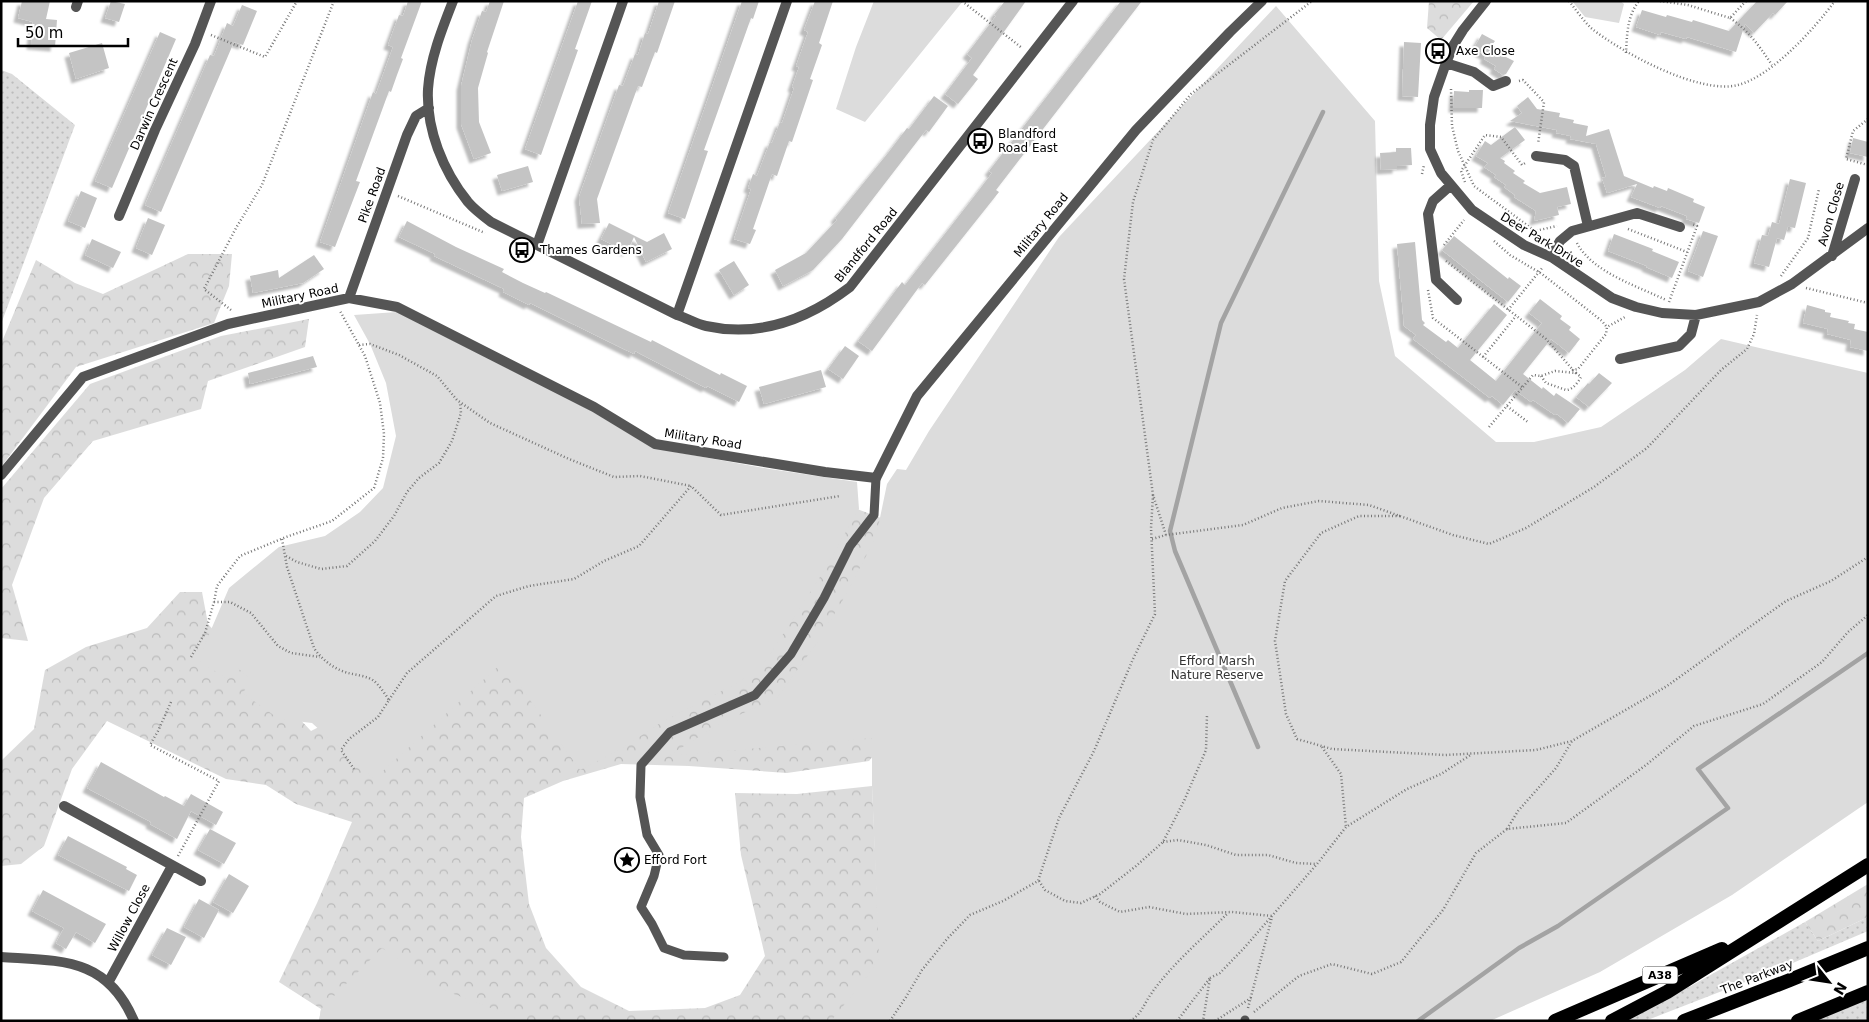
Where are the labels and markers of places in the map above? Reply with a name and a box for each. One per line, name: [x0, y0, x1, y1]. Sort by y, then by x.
bus stop icon: Axe Close: [1425, 38, 1451, 64]
place label: Axe Close: [1456, 44, 1515, 58]
place label: Blandford Road East: [998, 127, 1058, 155]
bus stop icon: Blandford Road East: [967, 128, 993, 154]
bus stop icon: Thames Gardens: [509, 237, 535, 263]
place label: Thames Gardens: [539, 243, 642, 257]
place icon: Efford Fort: [614, 847, 640, 873]
place label: Efford Fort: [644, 853, 707, 867]

